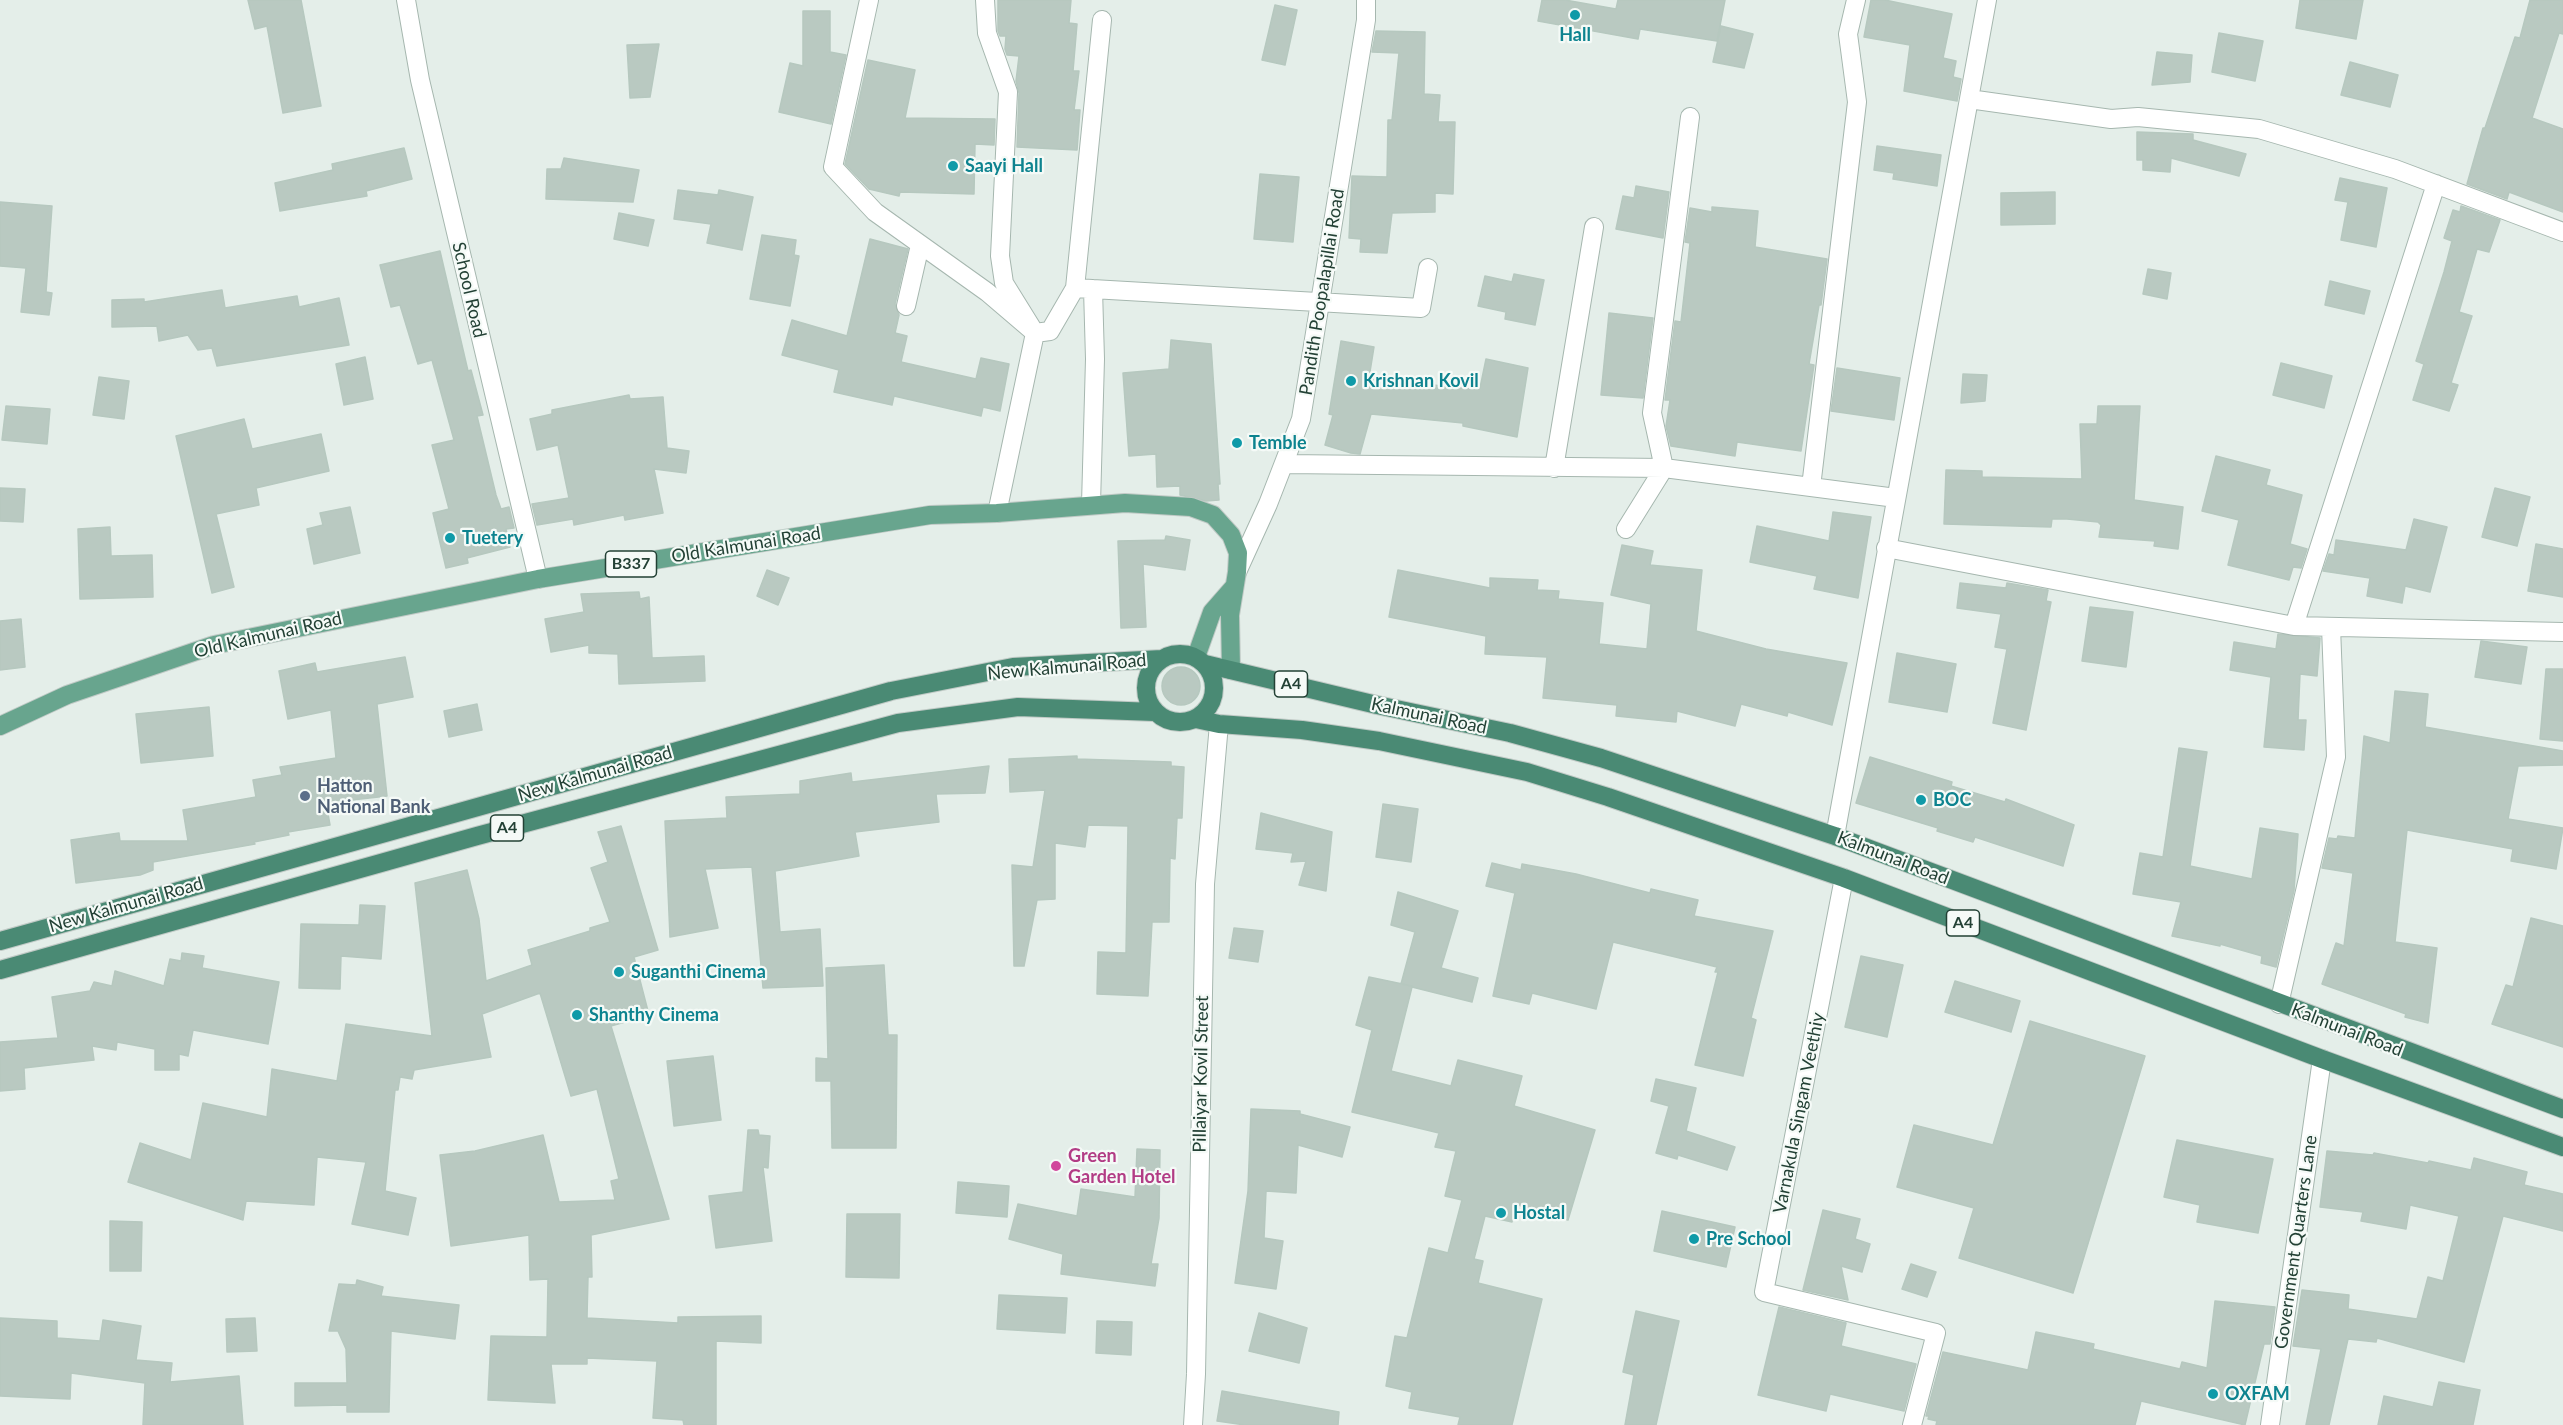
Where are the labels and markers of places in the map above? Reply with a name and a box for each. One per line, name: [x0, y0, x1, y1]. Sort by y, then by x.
marker: Hall: [1568, 8, 1582, 22]
place label: Hall: [1559, 24, 1591, 46]
place label: Saayi Hall: [965, 155, 1043, 177]
marker: Saayi Hall: [946, 159, 960, 173]
place label: Krishnan Kovil: [1363, 370, 1479, 392]
marker: Krishnan Kovil: [1344, 374, 1358, 388]
place label: Temble: [1249, 432, 1307, 454]
marker: Temble: [1230, 436, 1244, 450]
place label: Tuetery: [462, 527, 523, 549]
marker: Tuetery: [443, 531, 457, 545]
place label: Hatton National Bank: [317, 775, 430, 818]
marker: Hatton National Bank: [298, 789, 312, 803]
place label: BOC: [1933, 789, 1971, 811]
marker: BOC: [1914, 793, 1928, 807]
place label: Suganthi Cinema: [631, 961, 766, 983]
marker: Suganthi Cinema: [612, 965, 626, 979]
place label: Shanthy Cinema: [589, 1004, 719, 1026]
marker: Shanthy Cinema: [570, 1008, 584, 1022]
place label: Green Garden Hotel: [1068, 1145, 1175, 1188]
marker: Green Garden Hotel: [1049, 1159, 1063, 1173]
place label: Hostal: [1513, 1202, 1565, 1224]
marker: Hostal: [1494, 1206, 1508, 1220]
place label: Pre School: [1706, 1228, 1791, 1250]
marker: Pre School: [1687, 1232, 1701, 1246]
place label: OXFAM: [2225, 1383, 2290, 1405]
marker: OXFAM: [2206, 1387, 2220, 1401]

